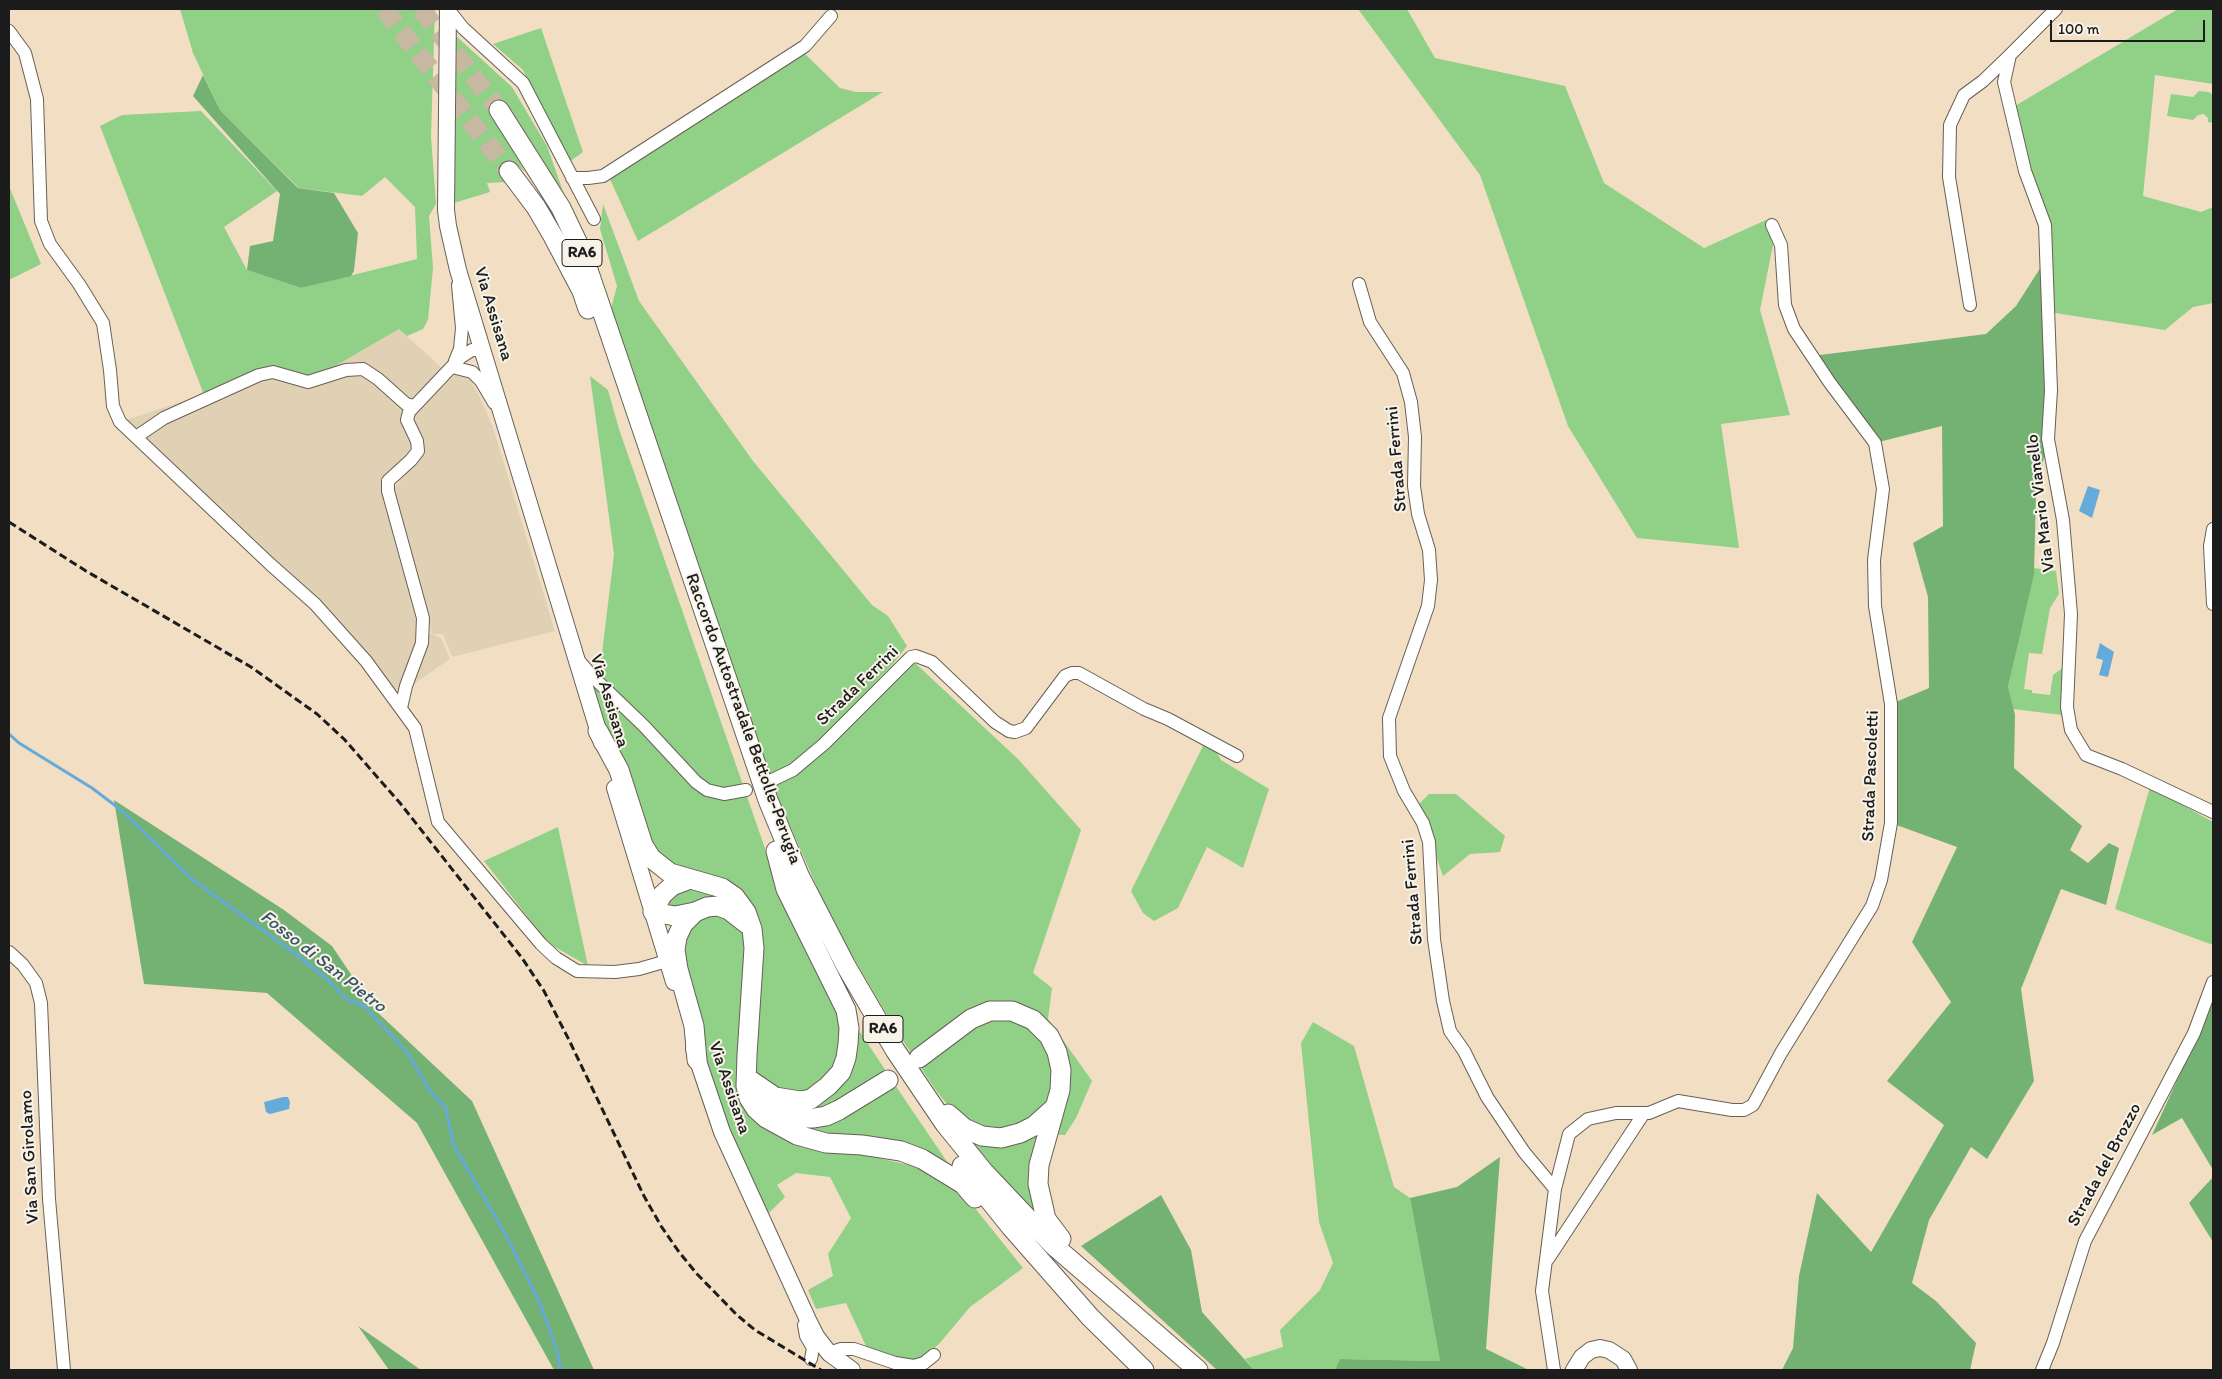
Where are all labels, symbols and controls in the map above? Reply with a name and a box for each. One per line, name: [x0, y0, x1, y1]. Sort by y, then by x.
scale bar: [2052, 10, 2207, 42]
text: 100 m: [2058, 20, 2099, 38]
road number: RA6: [562, 240, 602, 266]
street label: Via Assisana: [469, 265, 517, 363]
street label: Strada Ferrini: [1382, 405, 1412, 513]
street label: Via Mario Vianello: [2022, 433, 2060, 573]
street label: Raccordo Autostradale Bettolle-Perugia: [680, 570, 806, 868]
street label: Strada Ferrini: [812, 641, 904, 731]
street label: Via Assisana: [585, 652, 633, 750]
street label: Strada Pascoletti: [1858, 710, 1884, 842]
street label: Strada Ferrini: [1398, 838, 1428, 946]
water label: Fosso di San Pietro: [255, 906, 391, 1018]
road number: RA6: [863, 1016, 903, 1042]
street label: Via Assisana: [703, 1039, 755, 1137]
street label: Via San Girolamo: [16, 1090, 44, 1224]
street label: Strada del Brozzo: [2063, 1099, 2147, 1231]

